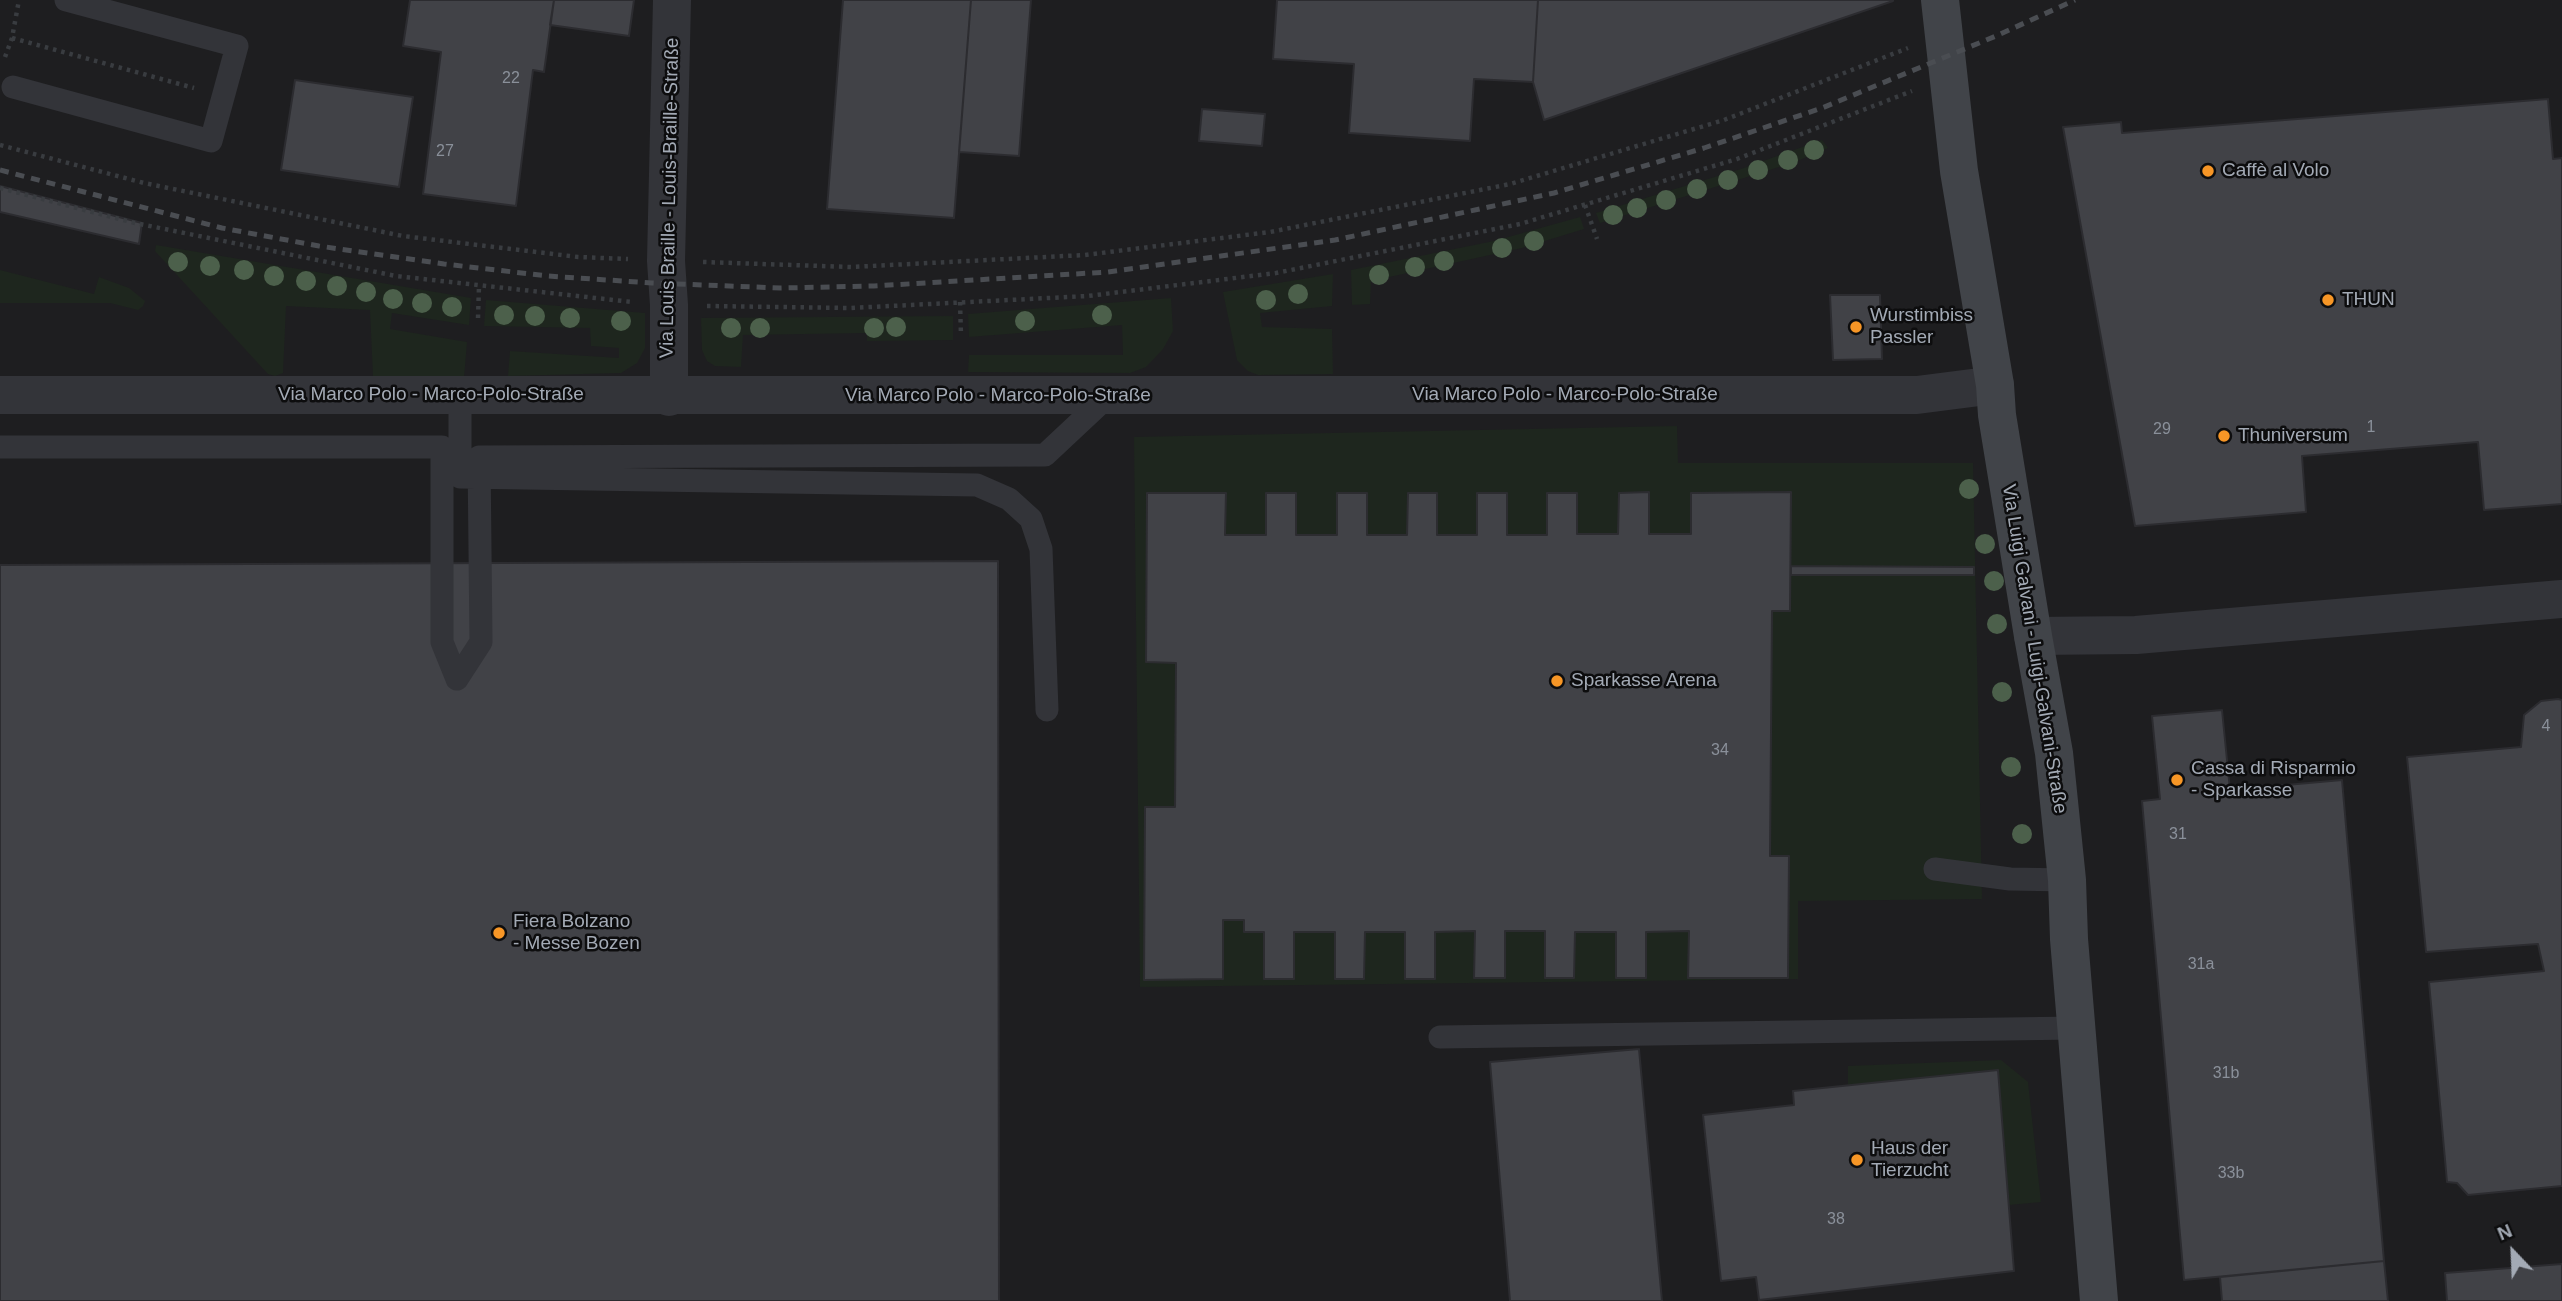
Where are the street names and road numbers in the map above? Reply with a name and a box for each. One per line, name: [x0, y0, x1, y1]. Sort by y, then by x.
street label: Via Louis Braille - Louis-Braille-Straße: [656, 37, 684, 359]
street label: Via Marco Polo - Marco-Polo-Straße: [278, 384, 584, 406]
street label: Via Marco Polo - Marco-Polo-Straße: [1412, 384, 1718, 406]
street label: Via Marco Polo - Marco-Polo-Straße: [845, 385, 1151, 407]
street label: Via Luigi Galvani - Luigi-Galvani-Straße: [1997, 483, 2071, 815]

